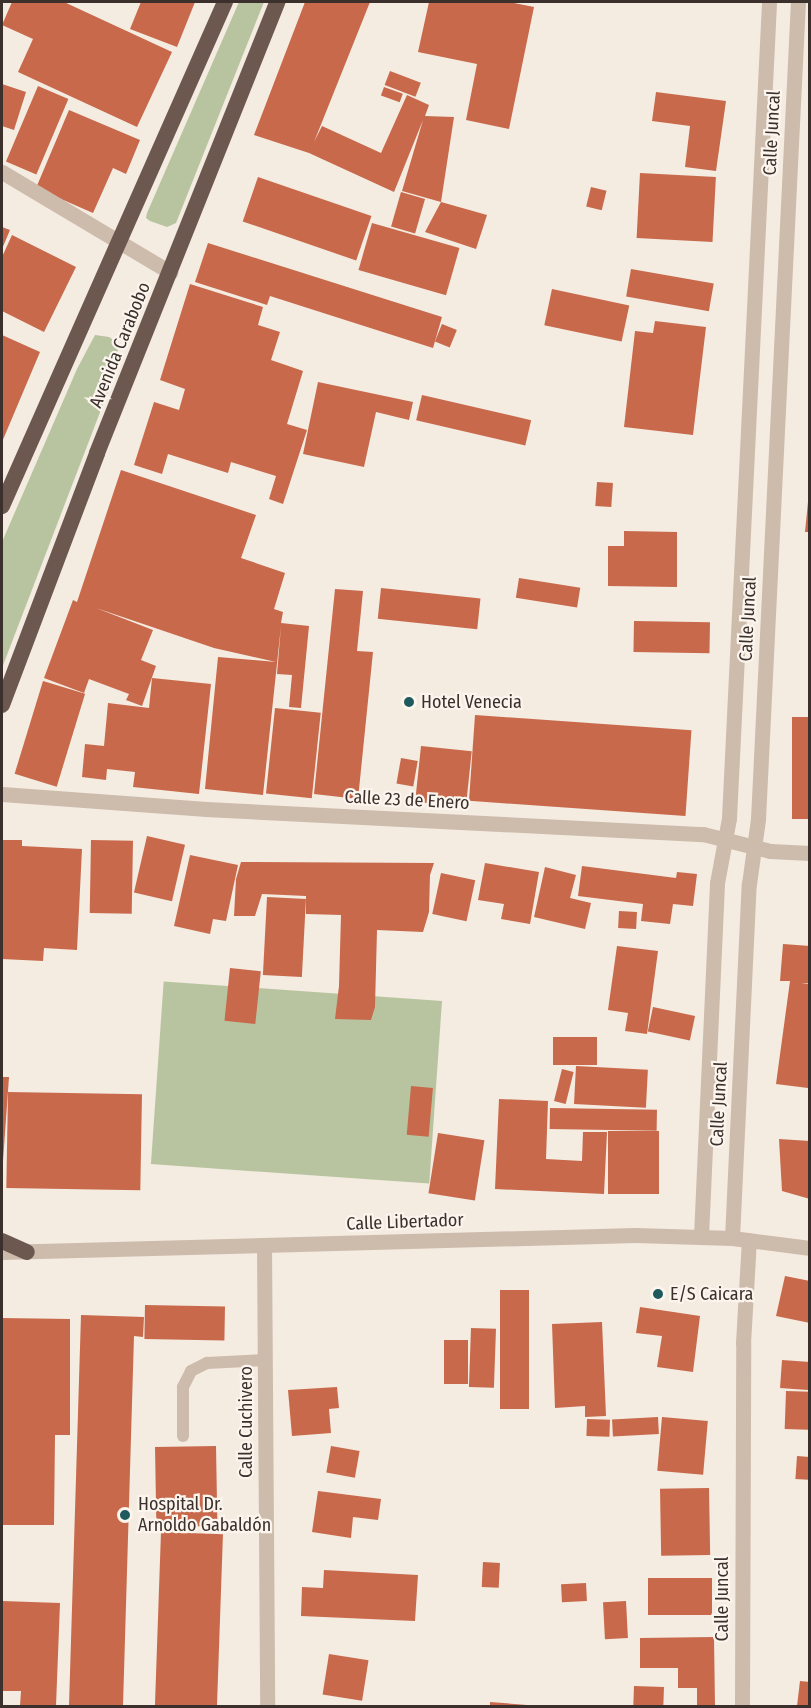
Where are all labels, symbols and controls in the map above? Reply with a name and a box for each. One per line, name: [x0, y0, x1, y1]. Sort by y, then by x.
street label: Calle Juncal: [759, 90, 785, 176]
street label: Avenida Carabobo: [85, 279, 155, 411]
street label: Calle Juncal: [735, 576, 761, 662]
place label: Hotel Venecia: [421, 691, 522, 713]
marker: Hotel Venecia: [402, 695, 416, 709]
street label: Calle 23 de Enero: [344, 786, 470, 814]
street label: Calle Juncal: [706, 1061, 732, 1147]
street label: Calle Libertador: [346, 1209, 464, 1235]
place label: E/S Caicara: [670, 1283, 753, 1305]
marker: E/S Caicara: [651, 1287, 665, 1301]
street label: Calle Cuchivero: [235, 1366, 257, 1478]
place label: Hospital Dr. Arnoldo Gabaldón: [138, 1494, 271, 1537]
marker: Hospital Dr. Arnoldo Gabaldón: [116, 1506, 134, 1524]
street label: Calle Juncal: [711, 1557, 733, 1641]

